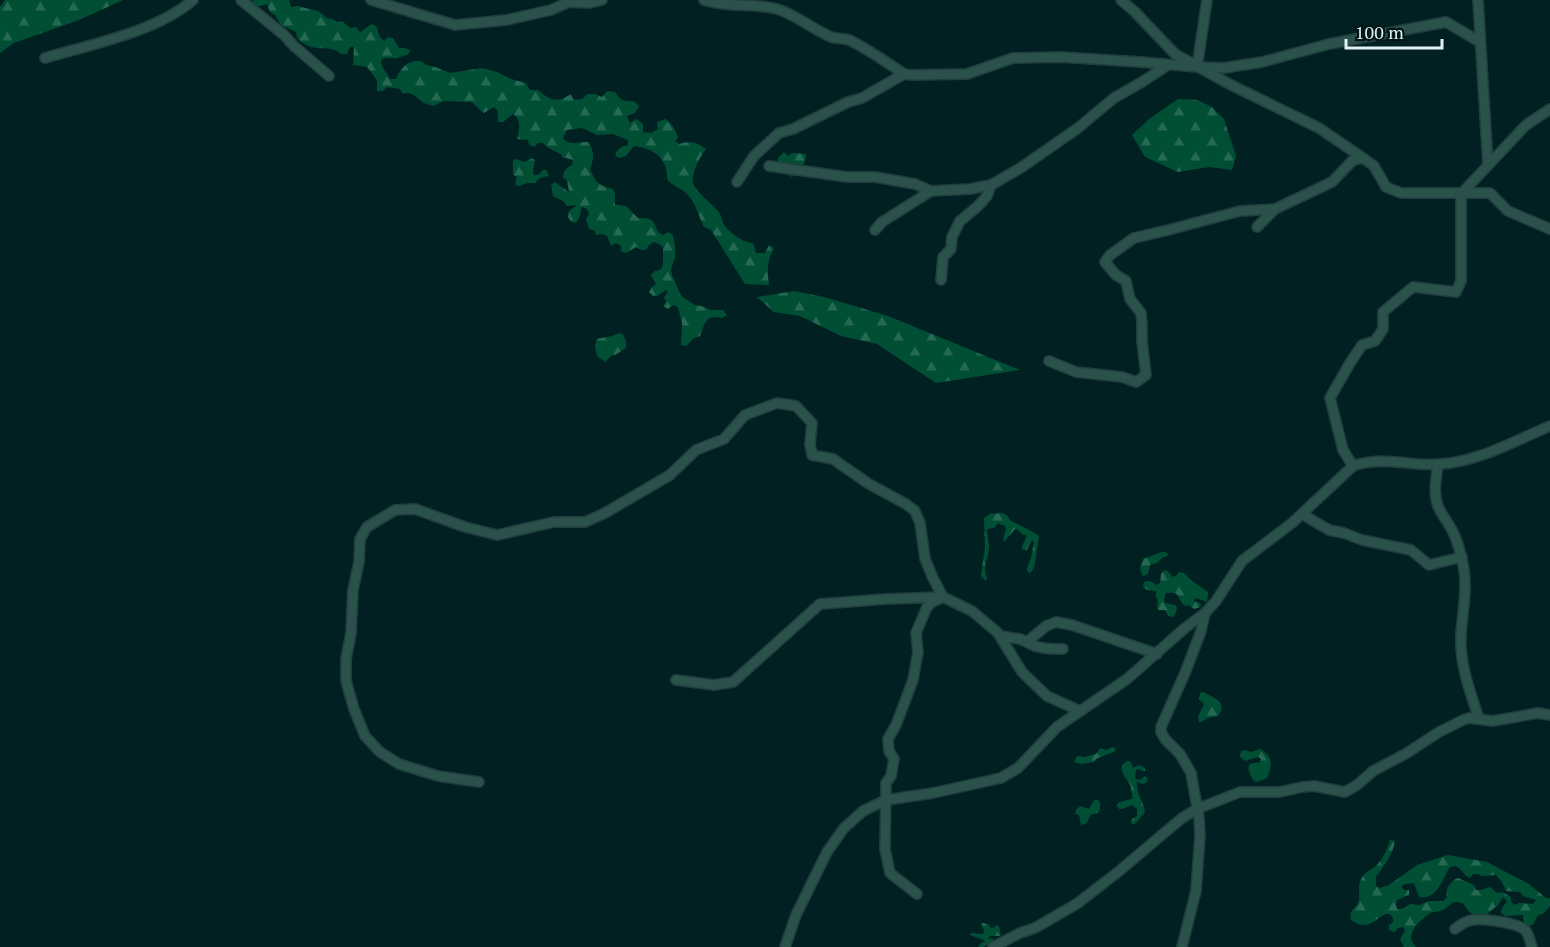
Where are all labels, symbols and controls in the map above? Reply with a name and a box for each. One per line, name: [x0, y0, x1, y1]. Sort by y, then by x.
scale bar: [1346, 12, 1442, 50]
text: 100 m: [1355, 20, 1404, 44]

